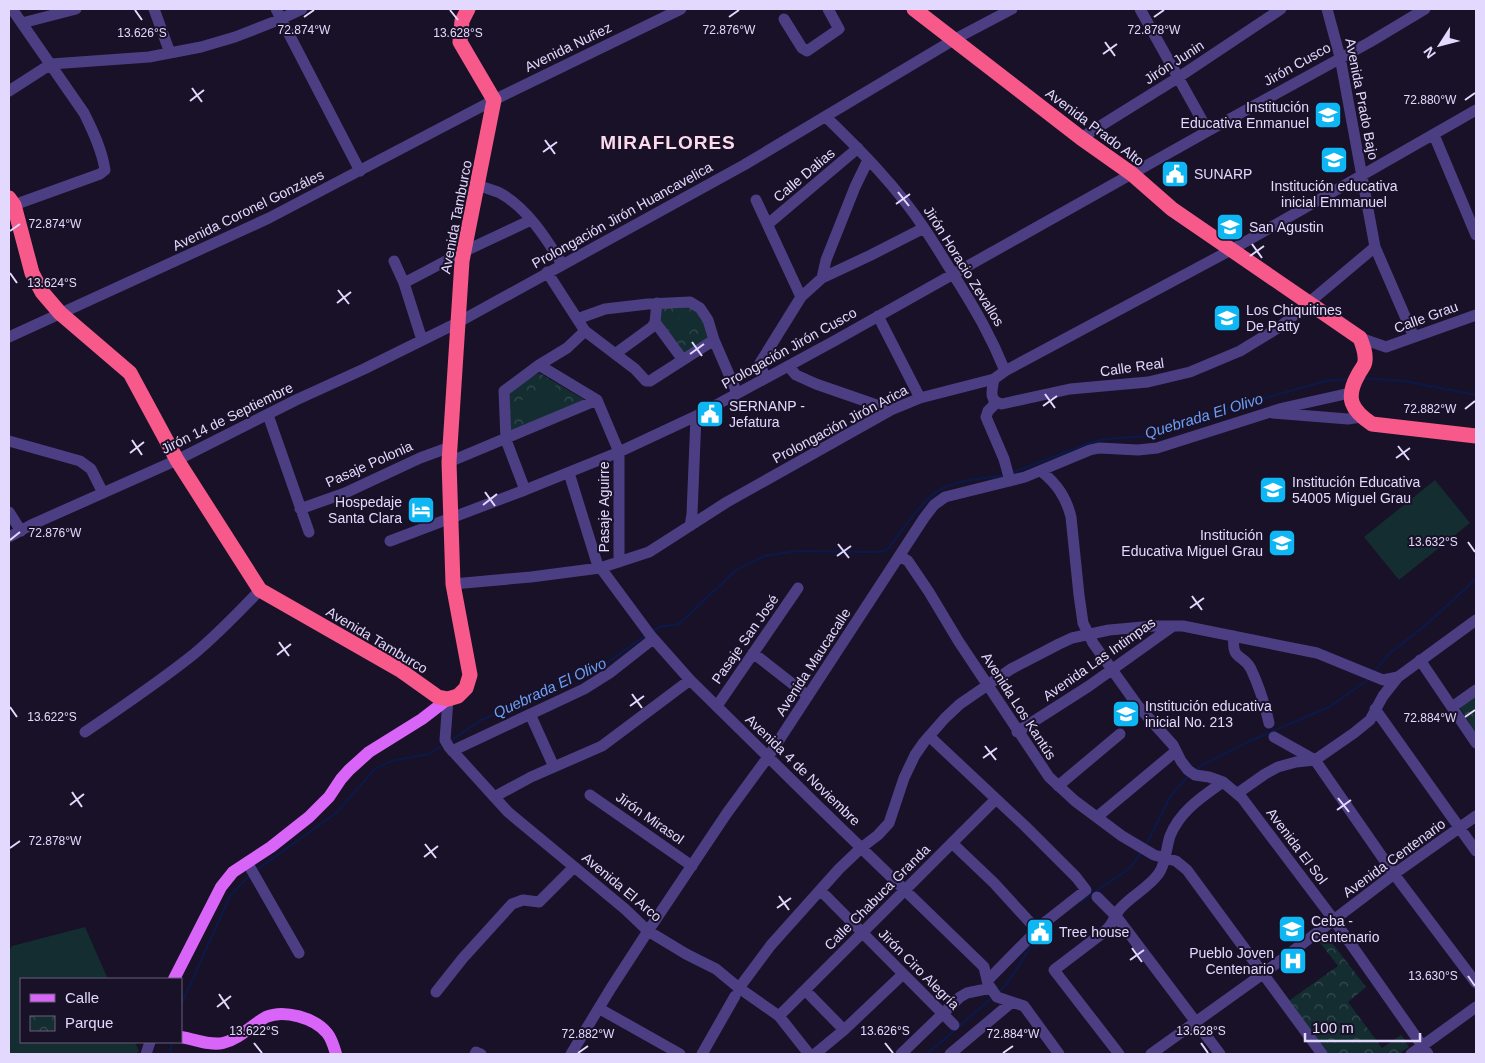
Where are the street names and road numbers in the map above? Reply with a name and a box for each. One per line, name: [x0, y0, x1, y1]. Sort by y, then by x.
street label: Avenida Nuñez: [522, 19, 614, 75]
street label: Jirón Junin: [1141, 37, 1207, 87]
street label: Avenida Prado Bajo: [1342, 37, 1382, 161]
street label: Jirón Cusco: [1261, 39, 1333, 89]
street label: Avenida Prado Alto: [1043, 85, 1147, 169]
street label: Calle Dalias: [770, 145, 838, 205]
street label: Prolongación Jirón Huancavelica: [529, 158, 715, 271]
street label: Avenida Tamburco: [437, 159, 475, 275]
street label: Avenida Coronel Gonzáles: [170, 166, 326, 254]
street label: Jirón Horacio Zevallos: [921, 203, 1007, 329]
street label: Calle Grau: [1392, 298, 1460, 336]
street label: Prologación Jirón Cusco: [719, 304, 859, 392]
street label: Calle Real: [1099, 355, 1165, 379]
street label: Jirón 14 de Septiembre: [158, 379, 296, 457]
street label: Prolongación Jirón Arica: [770, 381, 911, 467]
street label: Pasaje Polonia: [323, 438, 415, 490]
street label: Pasaje Aguirre: [596, 461, 612, 553]
street label: Pasaje San José: [708, 591, 782, 687]
street label: Avenida Tamburco: [323, 603, 431, 677]
street label: Avenida Maucacalle: [772, 605, 854, 719]
street label: Avenida Las Intimpas: [1040, 614, 1158, 704]
street label: Avenida Los Kantús: [978, 650, 1060, 762]
street label: Avenida 4 de Noviembre: [742, 711, 864, 829]
street label: Jirón Mirasol: [613, 789, 687, 847]
street label: Avenida El Sol: [1263, 805, 1331, 887]
street label: Avenida Centenario: [1340, 815, 1449, 901]
street label: Calle Chabuca Granda: [821, 841, 933, 953]
street label: Avenida El Arco: [579, 849, 665, 925]
street label: Jirón Ciro Alegría: [875, 925, 963, 1013]

